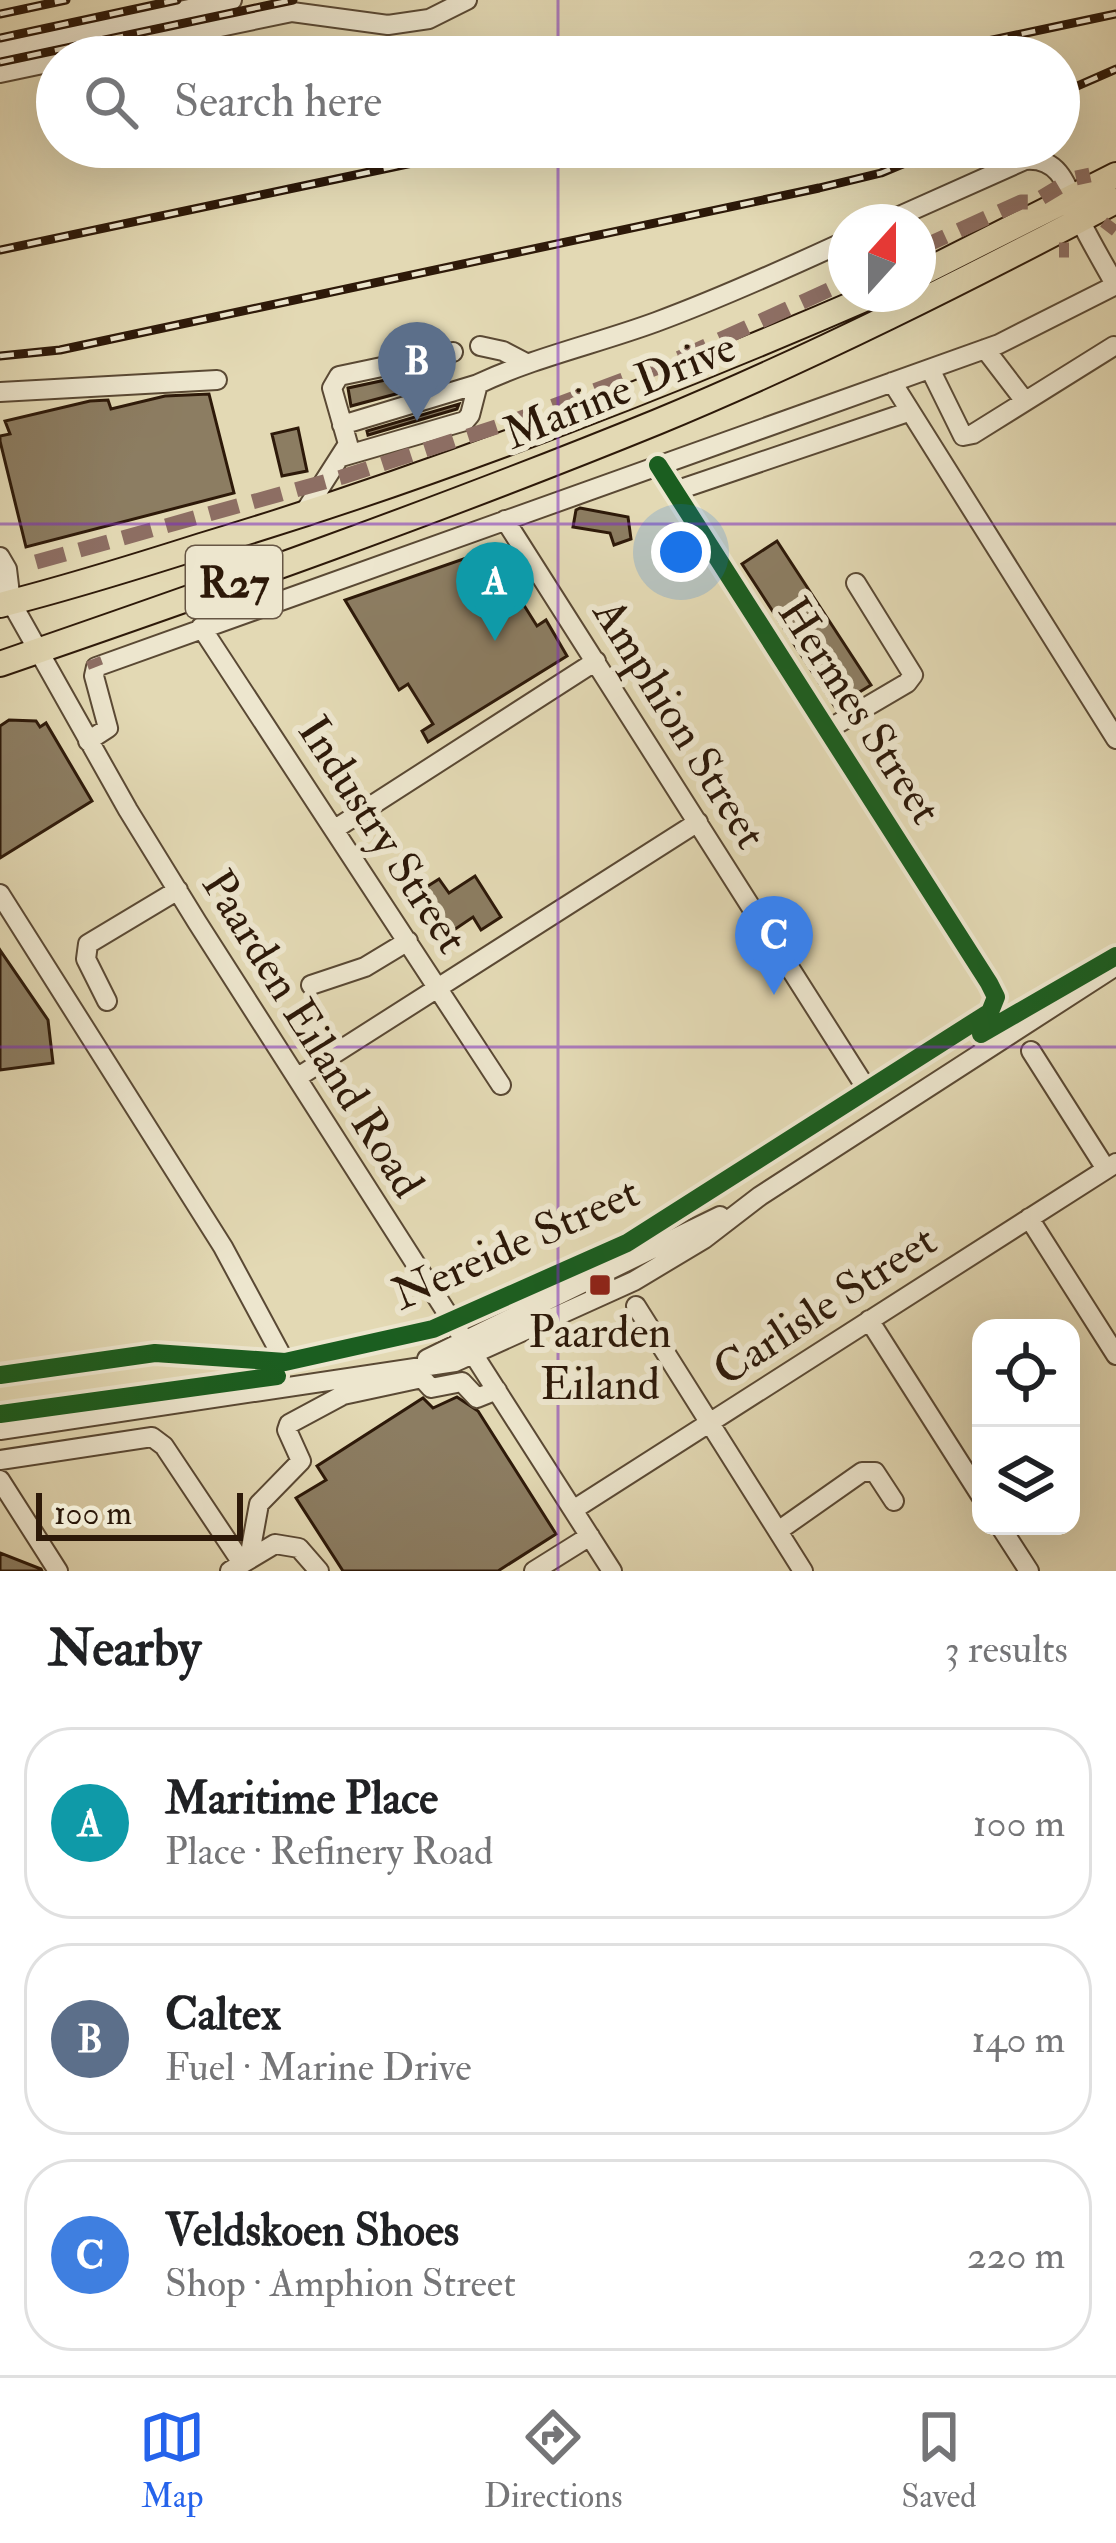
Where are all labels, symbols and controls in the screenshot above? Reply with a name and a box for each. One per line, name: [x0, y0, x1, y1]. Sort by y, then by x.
search box: [36, 36, 1080, 168]
icon: search: [78, 69, 144, 135]
text: Search here: [174, 74, 382, 130]
north arrow: [828, 204, 936, 312]
street label: Marine Drive: [496, 319, 744, 463]
pin: B: [378, 322, 456, 421]
your location: [651, 522, 711, 582]
pin: A: [456, 542, 534, 641]
road number: R27: [186, 546, 282, 618]
street label: Hermes Street: [765, 587, 953, 835]
street label: Amphion Street: [580, 588, 778, 859]
street label: Industry Street: [285, 706, 480, 964]
street label: Paarden Eiland Road: [189, 860, 436, 1208]
pin: C: [735, 896, 813, 995]
street label: Nereide Street: [384, 1165, 648, 1323]
street label: Carlisle Street: [703, 1213, 947, 1399]
marker: Paarden Eiland: [587, 1272, 613, 1298]
place label: Paarden Eiland: [529, 1305, 671, 1413]
map controls: [972, 1319, 1080, 1535]
button: locate: [972, 1319, 1080, 1427]
button: layers: [972, 1427, 1080, 1535]
scale bar: [36, 1487, 243, 1540]
text: 100 m: [54, 1493, 132, 1534]
text: Nearby: [48, 1617, 201, 1681]
text: 3 results: [945, 1625, 1068, 1674]
text: Maritime Place: [165, 1771, 438, 1827]
text: A: [78, 1799, 102, 1848]
text: 100 m: [973, 1799, 1065, 1848]
text: Place · Refinery Road: [165, 1827, 493, 1876]
text: Caltex: [165, 1987, 281, 2043]
text: B: [77, 2015, 103, 2064]
text: 140 m: [972, 2015, 1065, 2064]
text: Fuel · Marine Drive: [165, 2043, 471, 2092]
text: Veldskoen Shoes: [165, 2203, 459, 2259]
text: C: [76, 2231, 104, 2280]
text: 220 m: [967, 2231, 1065, 2280]
text: Shop · Amphion Street: [165, 2259, 516, 2308]
tab: Map: [139, 2404, 205, 2517]
tab: Directions: [484, 2404, 623, 2517]
tab: Saved: [901, 2404, 977, 2517]

